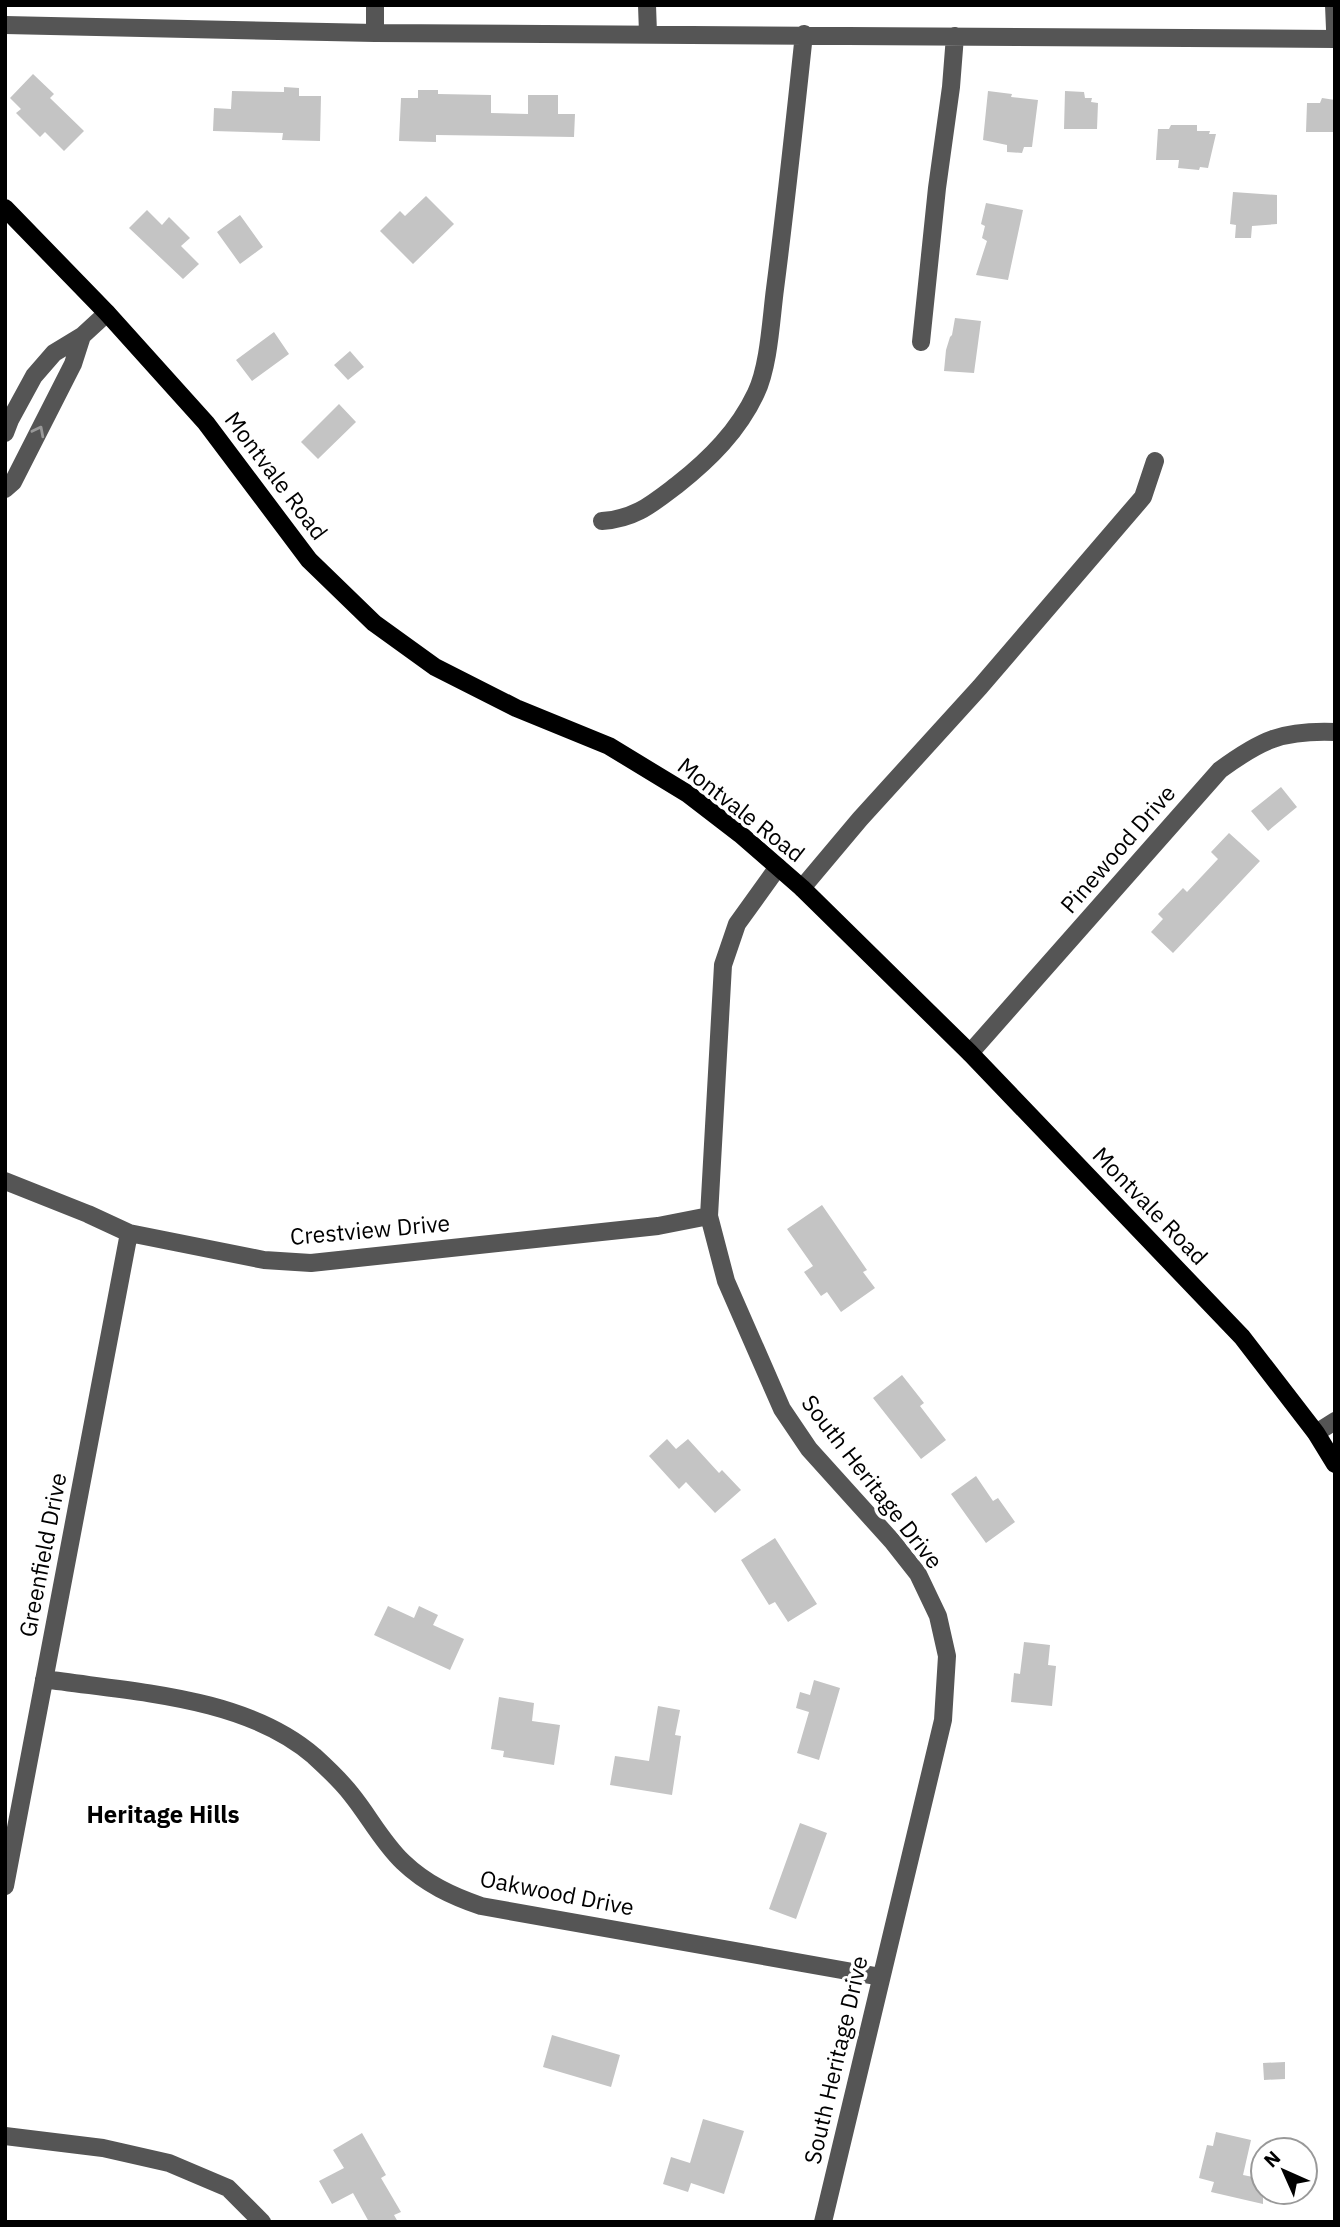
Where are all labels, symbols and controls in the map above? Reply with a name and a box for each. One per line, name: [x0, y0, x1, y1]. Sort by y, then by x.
street label: Montvale Road: [219, 405, 335, 546]
one-way arrow: [31, 426, 45, 438]
street label: Montvale Road: [672, 750, 811, 868]
street label: Pinewood Drive: [1053, 778, 1181, 919]
street label: Montvale Road: [1087, 1140, 1215, 1271]
street label: Crestview Drive: [289, 1207, 451, 1251]
street label: South Heritage Drive: [795, 1388, 950, 1574]
street label: Greenfield Drive: [11, 1470, 73, 1639]
district label: Heritage Hills: [86, 1798, 240, 1830]
street label: Oakwood Drive: [478, 1862, 637, 1922]
street label: South Heritage Drive: [796, 1953, 874, 2167]
north arrow: [1249, 2136, 1319, 2206]
text: N: [1259, 2146, 1285, 2172]

